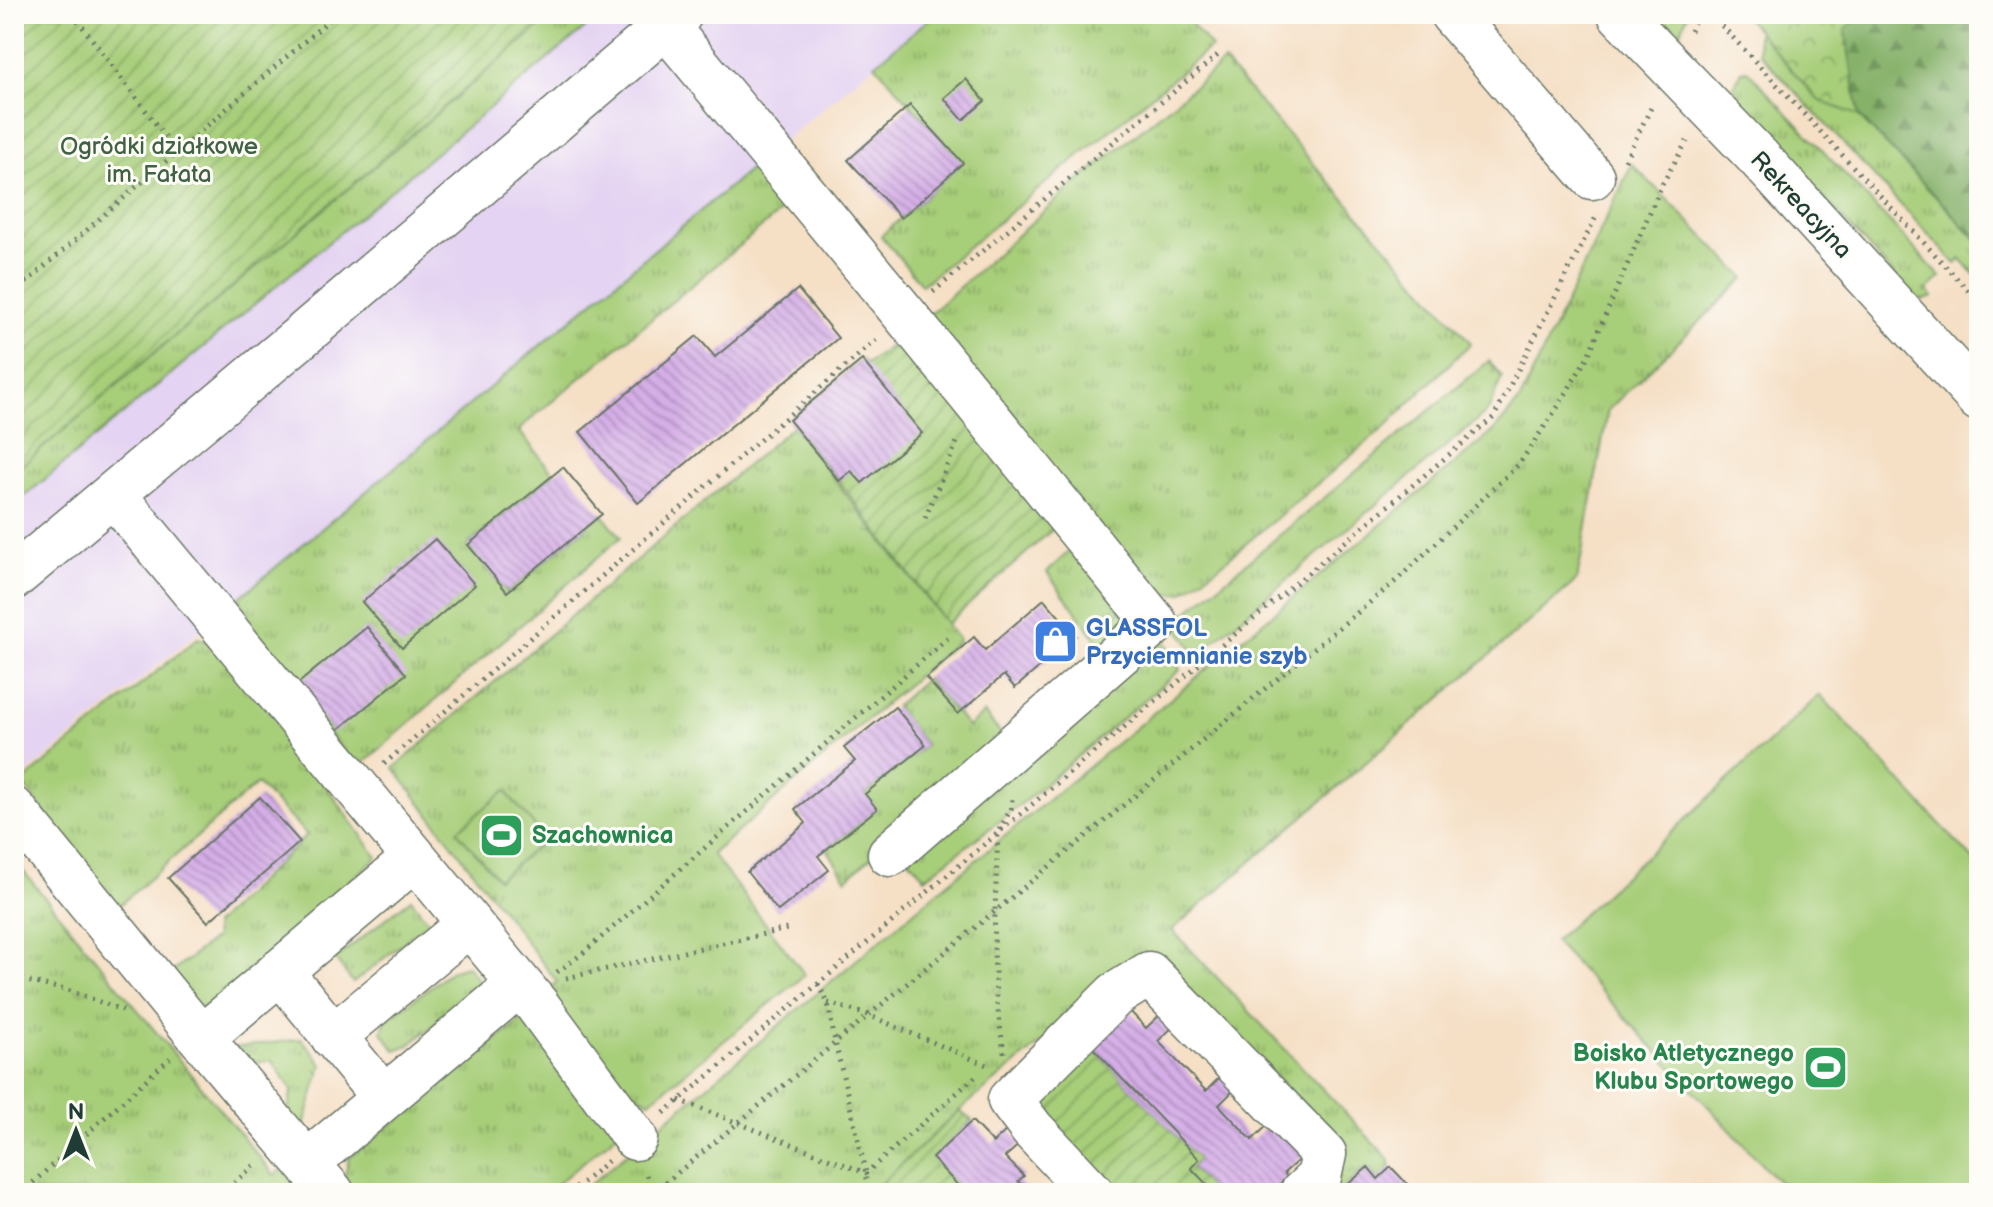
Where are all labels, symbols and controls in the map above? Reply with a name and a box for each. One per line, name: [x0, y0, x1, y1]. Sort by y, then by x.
park label: Ogródki działkowe im. Fałata: [60, 132, 258, 189]
street label: Rekreacyjna: [1744, 146, 1858, 264]
place label: GLASSFOL Przyciemnianie szyb: [1086, 614, 1308, 671]
shop icon: GLASSFOL Przyciemnianie szyb: [1031, 618, 1079, 666]
sports icon: Szachownica: [477, 811, 525, 859]
place label: Szachownica: [532, 821, 673, 850]
place label: Boisko Atletycznego Klubu Sportowego: [1573, 1039, 1794, 1096]
sports icon: Boisko Atletycznego Klubu Sportowego: [1801, 1043, 1849, 1091]
north arrow: [36, 1091, 116, 1171]
text: N: [68, 1099, 84, 1126]

